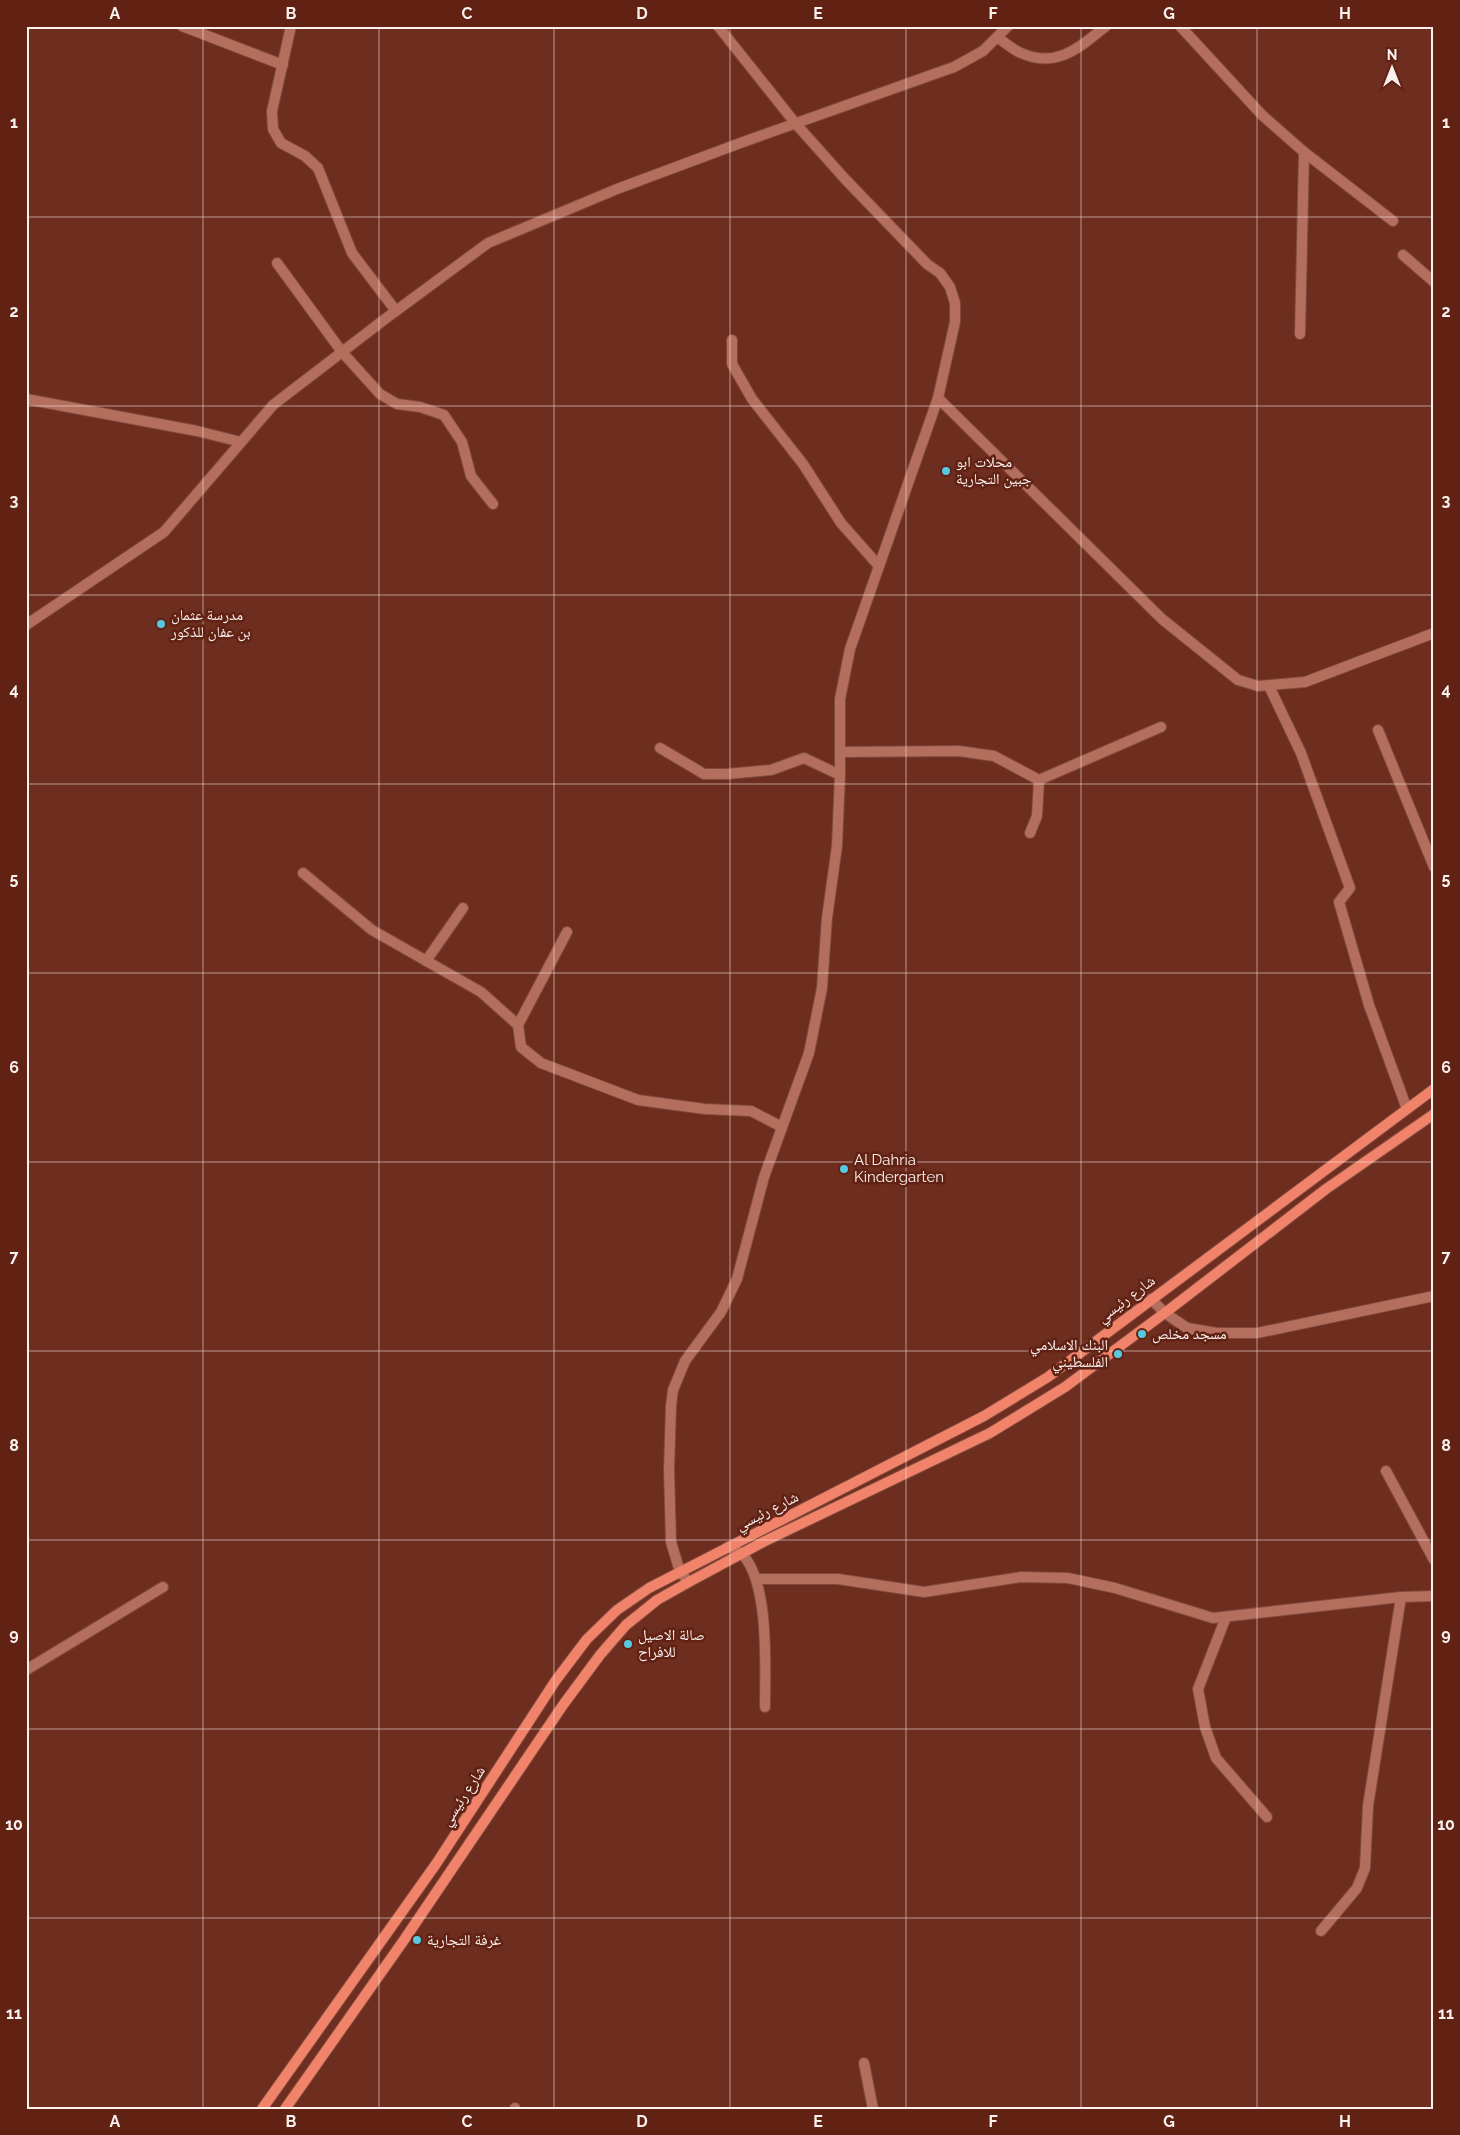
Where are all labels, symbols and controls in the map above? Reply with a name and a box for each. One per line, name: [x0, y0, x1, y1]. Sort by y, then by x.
text: A: [110, 4, 121, 23]
text: B: [286, 4, 297, 23]
text: C: [462, 4, 473, 23]
text: D: [636, 4, 648, 23]
text: E: [813, 4, 823, 23]
text: F: [988, 4, 998, 23]
text: G: [1163, 4, 1175, 23]
text: H: [1339, 4, 1351, 23]
north arrow: [1368, 42, 1418, 92]
text: N: [1387, 47, 1397, 63]
text: 1: [10, 113, 18, 132]
text: 1: [1442, 113, 1450, 132]
text: 2: [9, 302, 19, 321]
text: 2: [1441, 302, 1451, 321]
place label: محلات ابو جبين التجارية: [956, 453, 1032, 489]
marker: محلات ابو جبين التجارية: [940, 465, 952, 477]
text: 3: [10, 491, 19, 510]
text: 3: [1442, 491, 1451, 510]
place label: مدرسة عثمان بن عفان للذكور: [170, 606, 251, 642]
marker: مدرسة عثمان بن عفان للذكور: [155, 618, 167, 630]
text: 4: [9, 680, 19, 699]
text: 4: [1441, 680, 1451, 699]
text: 5: [10, 869, 19, 888]
text: 5: [1442, 869, 1451, 888]
text: 6: [9, 1058, 19, 1077]
text: 6: [1441, 1058, 1451, 1077]
place label: Al Dahria Kindergarten: [854, 1151, 944, 1186]
marker: Al Dahria Kindergarten: [838, 1163, 850, 1175]
text: 7: [10, 1247, 19, 1266]
text: 7: [1442, 1247, 1451, 1266]
street label: شارع رئيسي: [1093, 1271, 1160, 1329]
place label: مسجد مخلص: [1152, 1325, 1227, 1344]
marker: مسجد مخلص: [1136, 1328, 1148, 1340]
place label: البنك الاسلامي الفلسطيني: [1030, 1336, 1108, 1374]
marker: البنك الاسلامي الفلسطيني: [1112, 1348, 1124, 1360]
text: 8: [9, 1436, 19, 1455]
text: 8: [1441, 1436, 1451, 1455]
street label: شارع رئيسي: [733, 1488, 803, 1537]
text: 9: [9, 1625, 19, 1644]
text: 9: [1441, 1625, 1451, 1644]
place label: صالة الاصيل للافراح: [638, 1626, 705, 1662]
marker: صالة الاصيل للافراح: [622, 1638, 634, 1650]
street label: شارع رئيسي: [437, 1763, 491, 1831]
text: 10: [5, 1815, 23, 1834]
text: 10: [1437, 1815, 1455, 1834]
place label: غرفة التجارية: [427, 1931, 502, 1949]
marker: غرفة التجارية: [411, 1934, 423, 1946]
text: 11: [6, 2004, 22, 2023]
text: 11: [1438, 2004, 1454, 2023]
text: A: [110, 2112, 121, 2131]
text: B: [286, 2112, 297, 2131]
text: C: [462, 2112, 473, 2131]
text: D: [636, 2112, 648, 2131]
text: E: [813, 2112, 823, 2131]
text: F: [988, 2112, 998, 2131]
text: G: [1163, 2112, 1175, 2131]
text: H: [1339, 2112, 1351, 2131]

